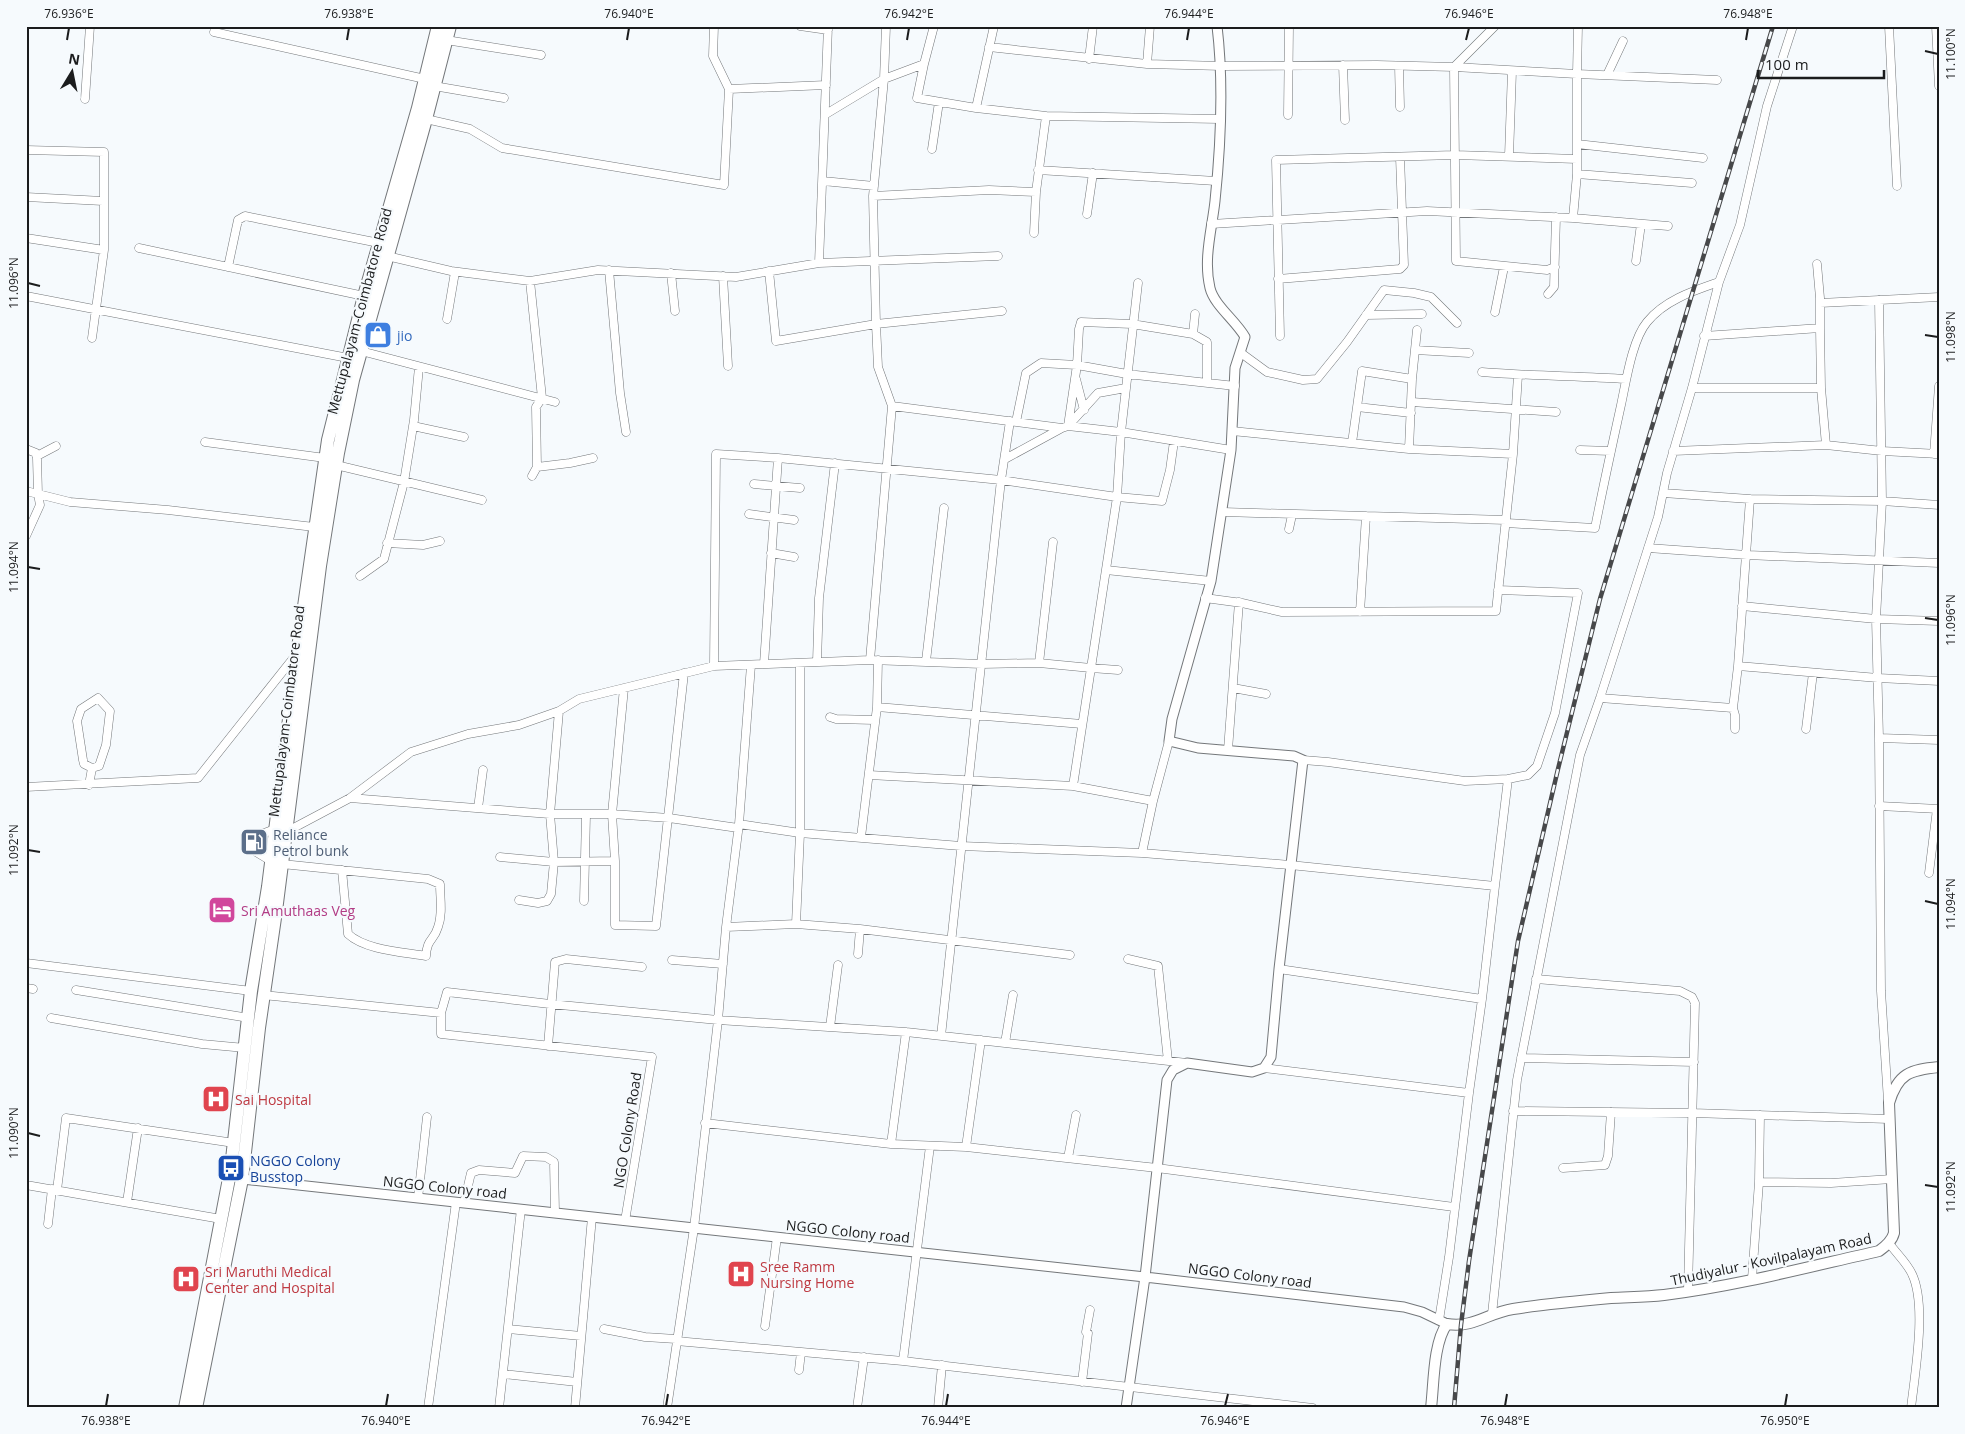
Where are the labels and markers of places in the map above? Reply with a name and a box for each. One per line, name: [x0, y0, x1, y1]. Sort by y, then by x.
shop icon: jio: [363, 320, 393, 350]
place label: jio: [396, 326, 413, 345]
place label: Reliance Petrol bunk: [273, 825, 349, 860]
fuel station icon: Reliance Petrol bunk: [239, 827, 269, 857]
hotel icon: Sri Amuthaas Veg: [207, 895, 237, 925]
place label: Sri Amuthaas Veg: [241, 901, 356, 920]
hospital icon: Sai Hospital: [201, 1084, 231, 1114]
place label: Sai Hospital: [235, 1090, 311, 1109]
place label: NGGO Colony Busstop: [250, 1151, 341, 1186]
bus stop icon: NGGO Colony Busstop: [216, 1153, 246, 1183]
place label: Sree Ramm Nursing Home: [760, 1257, 855, 1292]
hospital icon: Sree Ramm Nursing Home: [726, 1259, 756, 1289]
place label: Sri Maruthi Medical Center and Hospital: [205, 1262, 335, 1297]
hospital icon: Sri Maruthi Medical Center and Hospital: [171, 1264, 201, 1294]

